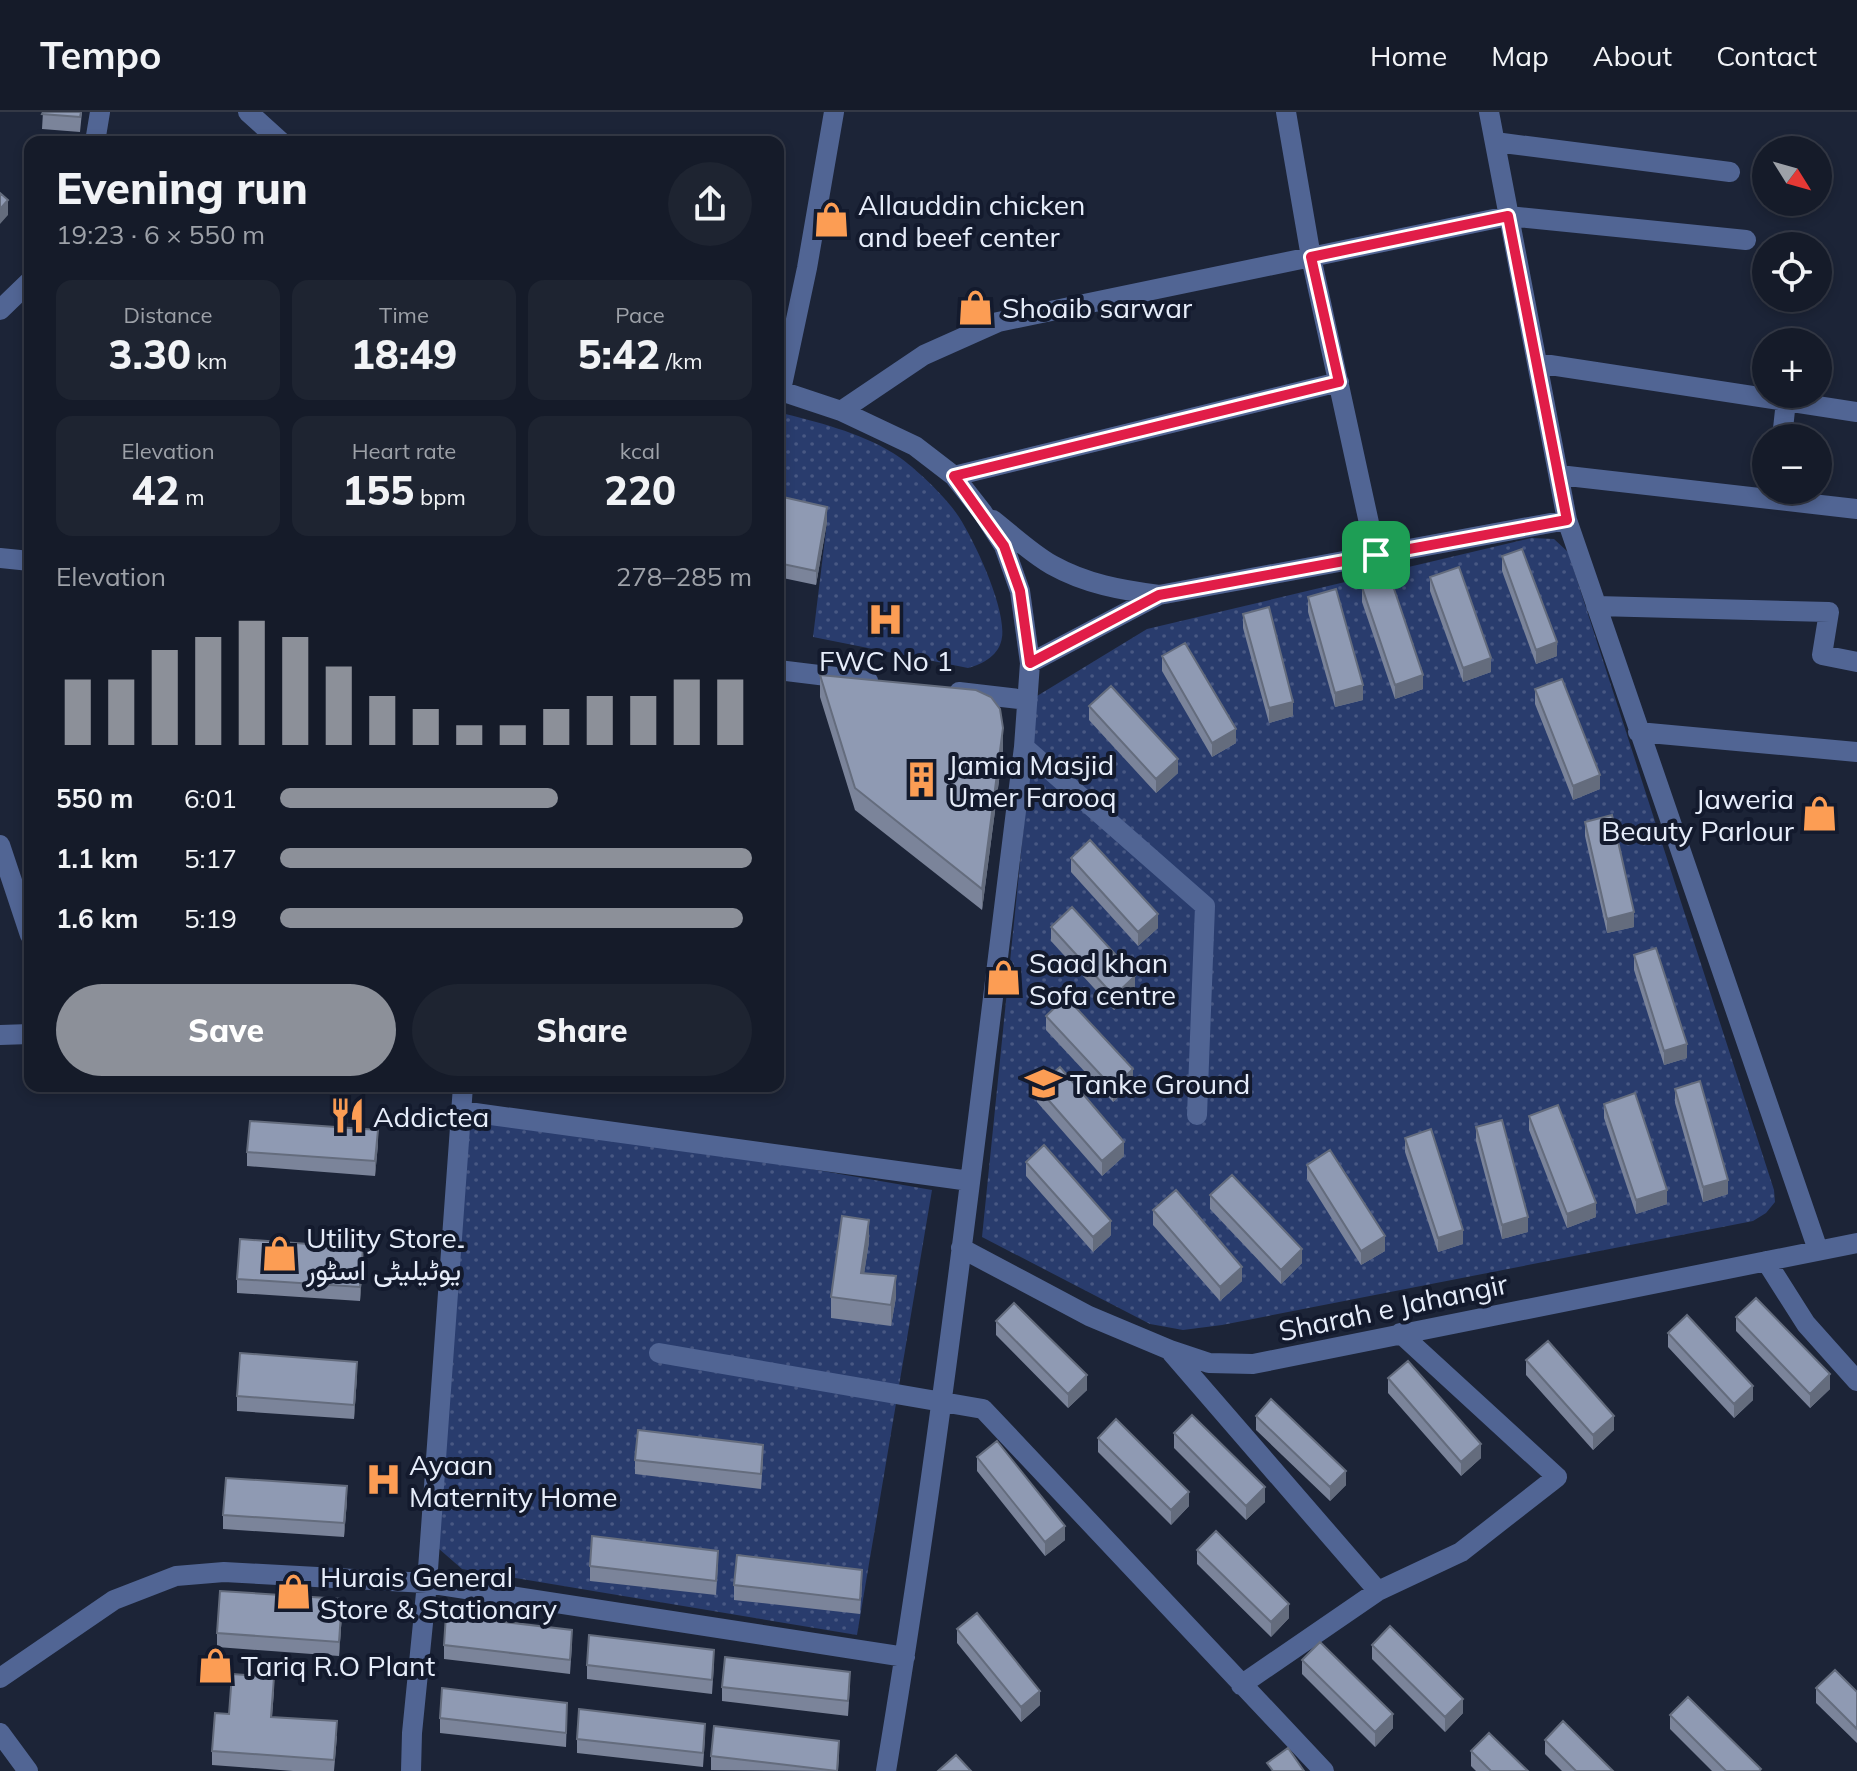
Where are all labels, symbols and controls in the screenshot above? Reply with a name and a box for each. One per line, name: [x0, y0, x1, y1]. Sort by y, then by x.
text: Tempo: [40, 31, 162, 79]
text: Home: [1370, 38, 1447, 73]
text: Map: [1491, 38, 1549, 73]
text: About: [1593, 38, 1672, 73]
text: Contact: [1716, 38, 1817, 73]
north arrow: [1752, 136, 1832, 216]
map controls: [1752, 136, 1832, 504]
text: Evening run: [56, 160, 308, 215]
button: share: [668, 162, 752, 246]
place label: Allauddin chicken and beef center: [858, 187, 1085, 254]
shop icon: Allauddin chicken and beef center: [813, 201, 851, 239]
text: 19:23 · 6 × 550 m: [56, 218, 265, 251]
button: locate: [1752, 232, 1832, 312]
shop icon: Shoaib sarwar: [957, 288, 995, 326]
place label: Shoaib sarwar: [1002, 290, 1193, 325]
text: Distance: [124, 301, 212, 329]
text: Time: [379, 301, 429, 329]
text: Pace: [615, 301, 665, 329]
button: +: [1752, 328, 1832, 408]
text: 3.30: [109, 329, 191, 379]
text: 18:49: [351, 329, 457, 379]
text: 5:42: [577, 329, 660, 379]
text: km: [191, 347, 227, 375]
text: /km: [660, 347, 703, 375]
button: −: [1752, 424, 1832, 504]
text: Elevation: [121, 437, 215, 465]
text: Heart rate: [352, 437, 456, 465]
text: kcal: [620, 437, 660, 465]
text: 42: [131, 465, 179, 515]
text: 155: [342, 465, 414, 515]
text: 220: [604, 465, 676, 515]
text: m: [179, 483, 205, 511]
text: bpm: [414, 483, 466, 511]
pin: [1342, 521, 1410, 589]
icon: arrive: [1354, 533, 1398, 577]
text: Elevation: [56, 560, 166, 593]
text: 278–285 m: [616, 560, 752, 593]
hospital icon: FWC No 1: [867, 601, 905, 639]
place label: FWC No 1: [819, 643, 953, 678]
place label: Jamia Masjid Umer Farooq: [948, 747, 1116, 814]
building icon: Jamia Masjid Umer Farooq: [903, 761, 941, 799]
place label: Jaweria Beauty Parlour: [1601, 781, 1795, 848]
text: 550 m: [56, 782, 133, 815]
text: 6:01: [184, 782, 237, 815]
shop icon: Jaweria Beauty Parlour: [1801, 795, 1839, 833]
text: 1.1 km: [56, 842, 139, 875]
text: 5:17: [184, 842, 237, 875]
text: 1.6 km: [56, 902, 139, 935]
text: 5:19: [184, 902, 237, 935]
place label: Saad khan Sofa centre: [1029, 945, 1176, 1012]
shop icon: Saad khan Sofa centre: [984, 959, 1022, 997]
button: Save: [56, 984, 396, 1076]
button: Share: [412, 984, 752, 1076]
school or university icon: Tanke Ground: [1025, 1064, 1063, 1102]
place label: Tanke Ground: [1070, 1066, 1250, 1101]
restaurant icon: Addictea: [328, 1097, 366, 1135]
place label: Addictea: [373, 1099, 489, 1134]
place label: Utility Store۔ یوٹیلیٹی اسٹور: [305, 1220, 465, 1288]
shop icon: Utility Store۔ یوٹیلیٹی اسٹور: [261, 1234, 299, 1272]
street label: Sharah e Jahangir: [1275, 1265, 1511, 1348]
place label: Ayaan Maternity Home: [409, 1447, 617, 1514]
hospital icon: Ayaan Maternity Home: [364, 1461, 402, 1499]
place label: Hurais General Store & Stationary: [320, 1559, 557, 1626]
shop icon: Hurais General Store & Stationary: [275, 1573, 313, 1611]
shop icon: Tariq R.O Plant: [196, 1646, 234, 1684]
place label: Tariq R.O Plant: [241, 1648, 435, 1683]

